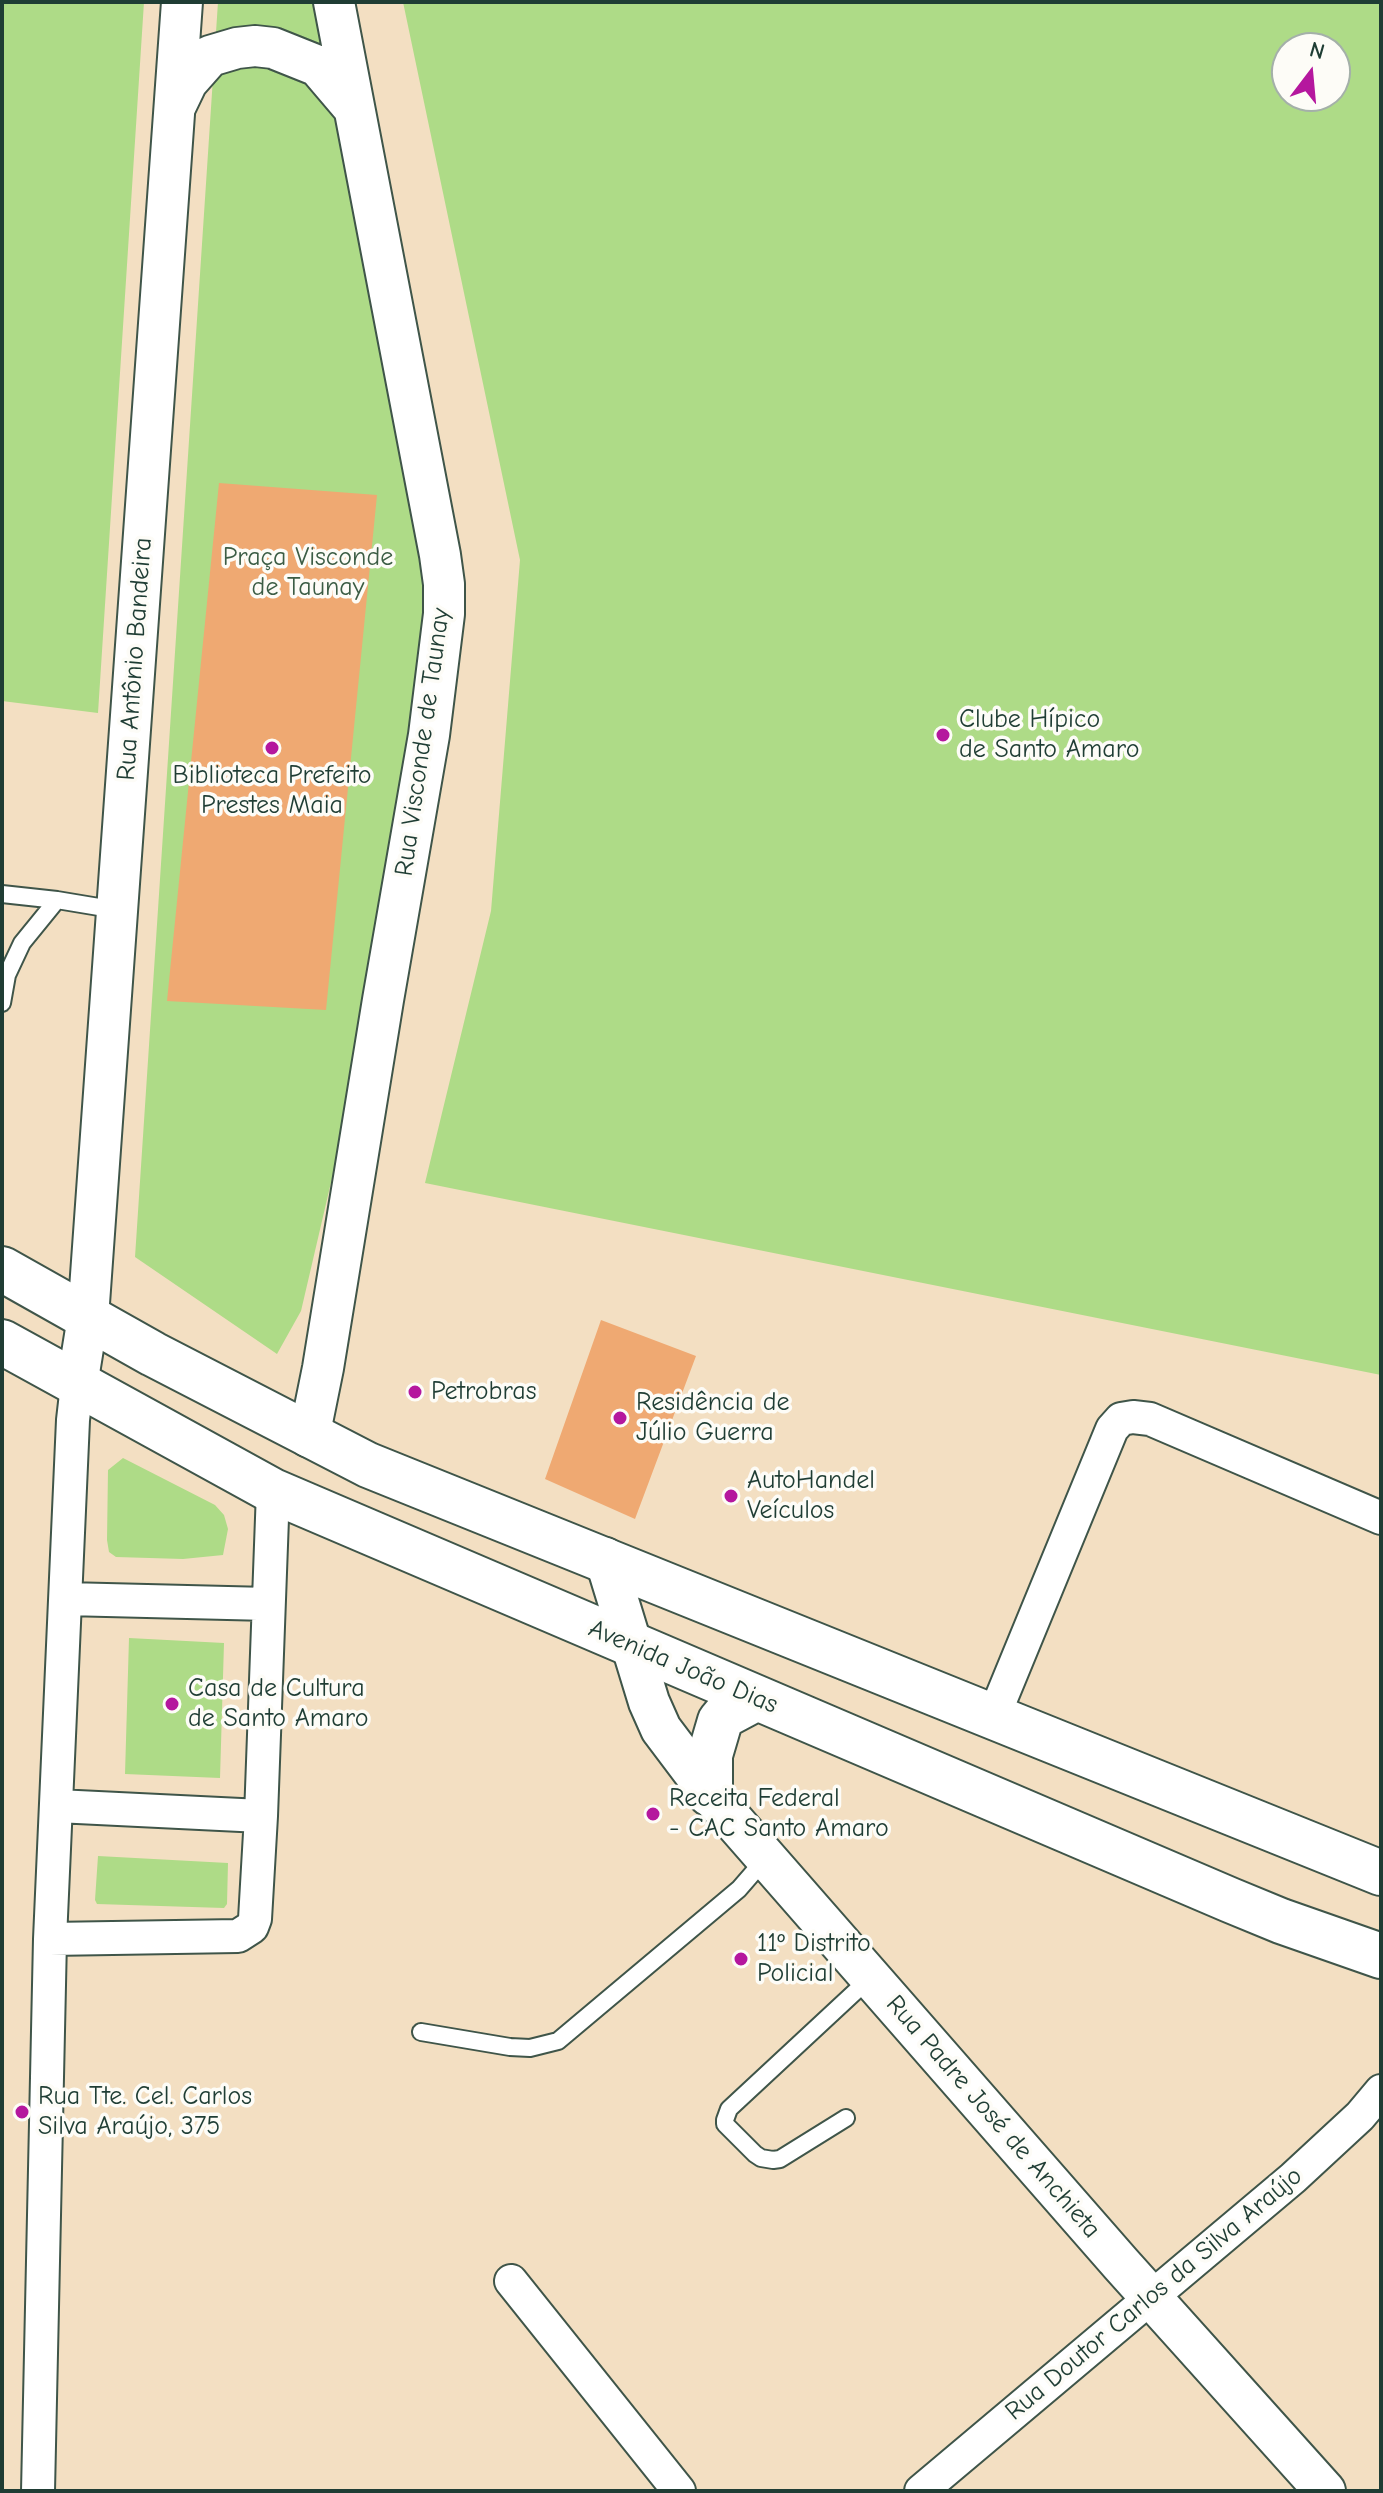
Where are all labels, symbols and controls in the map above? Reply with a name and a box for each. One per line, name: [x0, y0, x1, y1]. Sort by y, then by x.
north arrow: [1271, 32, 1351, 112]
text: N: [1307, 36, 1328, 65]
street label: Rua Antônio Bandeira: [111, 537, 159, 781]
park label: Praça Visconde de Taunay: [223, 542, 393, 604]
street label: Rua Visconde de Taunay: [389, 606, 457, 878]
place label: Clube Hípico de Santo Amaro: [959, 704, 1139, 766]
marker: Clube Hípico de Santo Amaro: [934, 726, 952, 744]
marker: Biblioteca Prefeito Prestes Maia: [263, 739, 281, 757]
place label: Biblioteca Prefeito Prestes Maia: [173, 760, 371, 822]
place label: Petrobras: [431, 1376, 537, 1408]
marker: Petrobras: [406, 1383, 424, 1401]
place label: Residência de Júlio Guerra: [636, 1387, 789, 1448]
marker: Residência de Júlio Guerra: [611, 1409, 629, 1427]
place label: AutoHandel Veículos: [747, 1465, 875, 1526]
marker: AutoHandel Veículos: [722, 1487, 740, 1505]
street label: Avenida João Dias: [584, 1613, 782, 1721]
place label: Casa de Cultura de Santo Amaro: [188, 1673, 368, 1734]
marker: Casa de Cultura de Santo Amaro: [163, 1695, 181, 1713]
place label: Receita Federal - CAC Santo Amaro: [669, 1783, 889, 1844]
marker: Receita Federal - CAC Santo Amaro: [644, 1805, 662, 1823]
place label: 11º Distrito Policial: [757, 1928, 871, 1990]
marker: 11º Distrito Policial: [732, 1950, 750, 1968]
street label: Rua Padre José de Anchieta: [879, 1989, 1107, 2245]
place label: Rua Tte. Cel. Carlos Silva Araújo, 375: [38, 2081, 252, 2142]
marker: Rua Tte. Cel. Carlos Silva Araújo, 375: [13, 2103, 31, 2121]
street label: Rua Doutor Carlos da Silva Araújo: [999, 2161, 1309, 2427]

